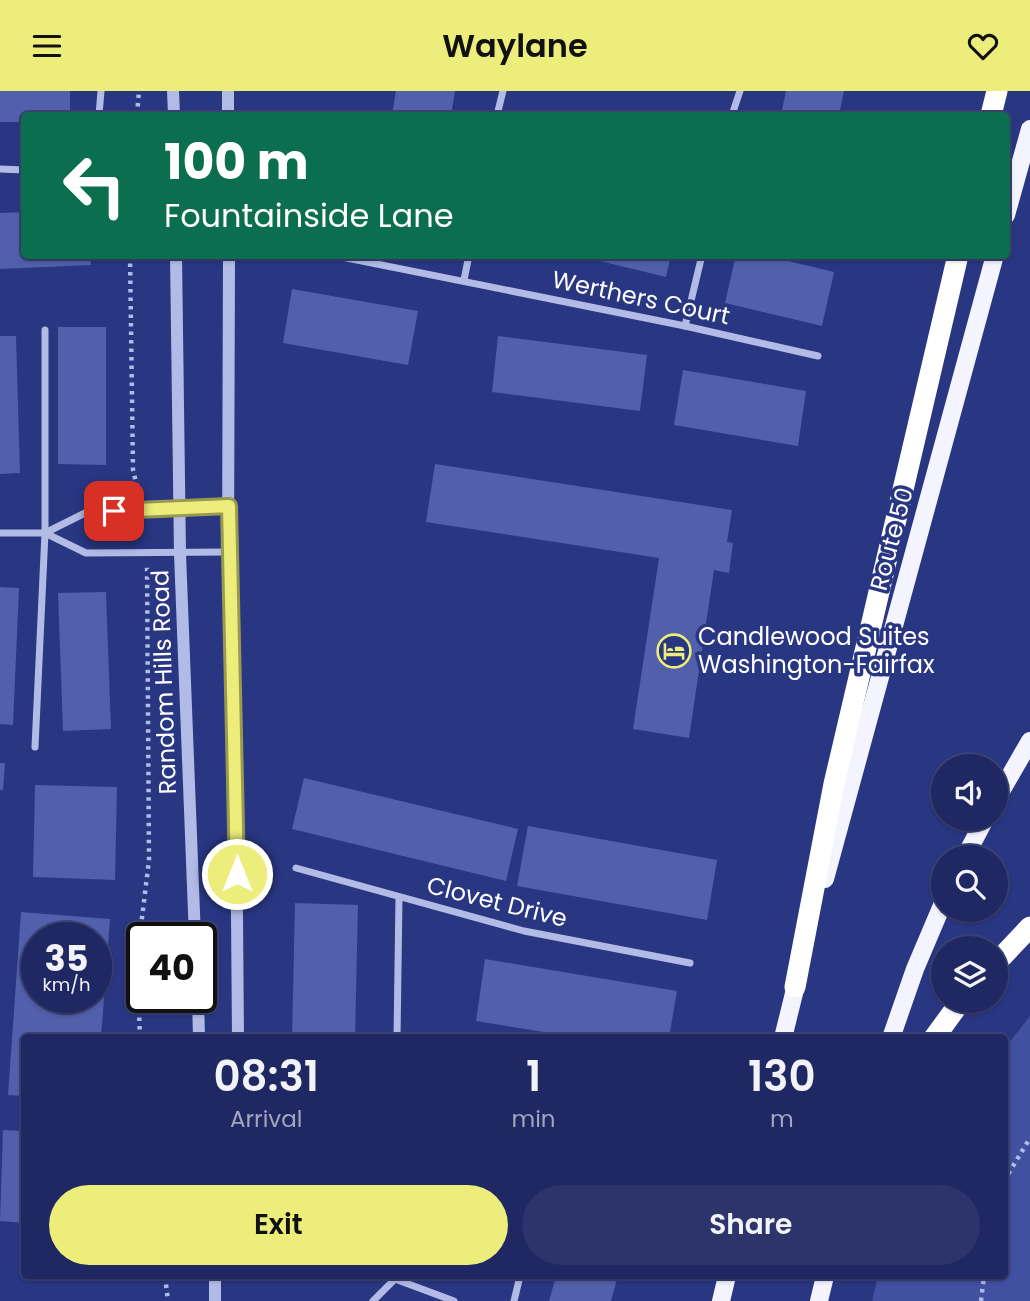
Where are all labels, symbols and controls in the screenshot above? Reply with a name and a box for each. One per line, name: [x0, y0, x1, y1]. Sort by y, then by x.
text: Waylane: [442, 23, 588, 68]
icon: menu: [28, 27, 66, 65]
icon: heart: [964, 27, 1002, 65]
text: 100 m: [164, 128, 309, 196]
icon: left: [49, 140, 140, 231]
text: Fountainside Lane: [164, 193, 454, 238]
street label: Werthers Court: [549, 263, 733, 332]
pin: [84, 481, 144, 541]
street label: Route 50: [862, 484, 921, 594]
icon: arrive: [95, 492, 133, 530]
street label: Random Hills Road: [143, 569, 184, 795]
place label: Candlewood Suites Washington-Fairfax: [698, 620, 935, 681]
hotel icon: Candlewood Suites Washington-Fairfax: [655, 632, 693, 670]
map controls: [931, 754, 1008, 1013]
button: sound: [931, 754, 1008, 831]
position arrow: [200, 837, 274, 911]
button: search: [931, 845, 1008, 922]
street label: Clovet Drive: [424, 868, 571, 935]
speed limit sign: 40: [126, 922, 217, 1013]
text: 35: [45, 934, 88, 983]
button: layers: [931, 936, 1008, 1013]
text: km/h: [43, 972, 90, 997]
text: 08:31: [213, 1047, 319, 1106]
text: 1: [526, 1047, 541, 1106]
text: 130: [748, 1047, 816, 1106]
text: Arrival: [230, 1103, 302, 1135]
text: min: [511, 1103, 556, 1135]
text: m: [770, 1103, 794, 1135]
button: Exit: [49, 1185, 508, 1265]
button: Share: [522, 1185, 980, 1265]

